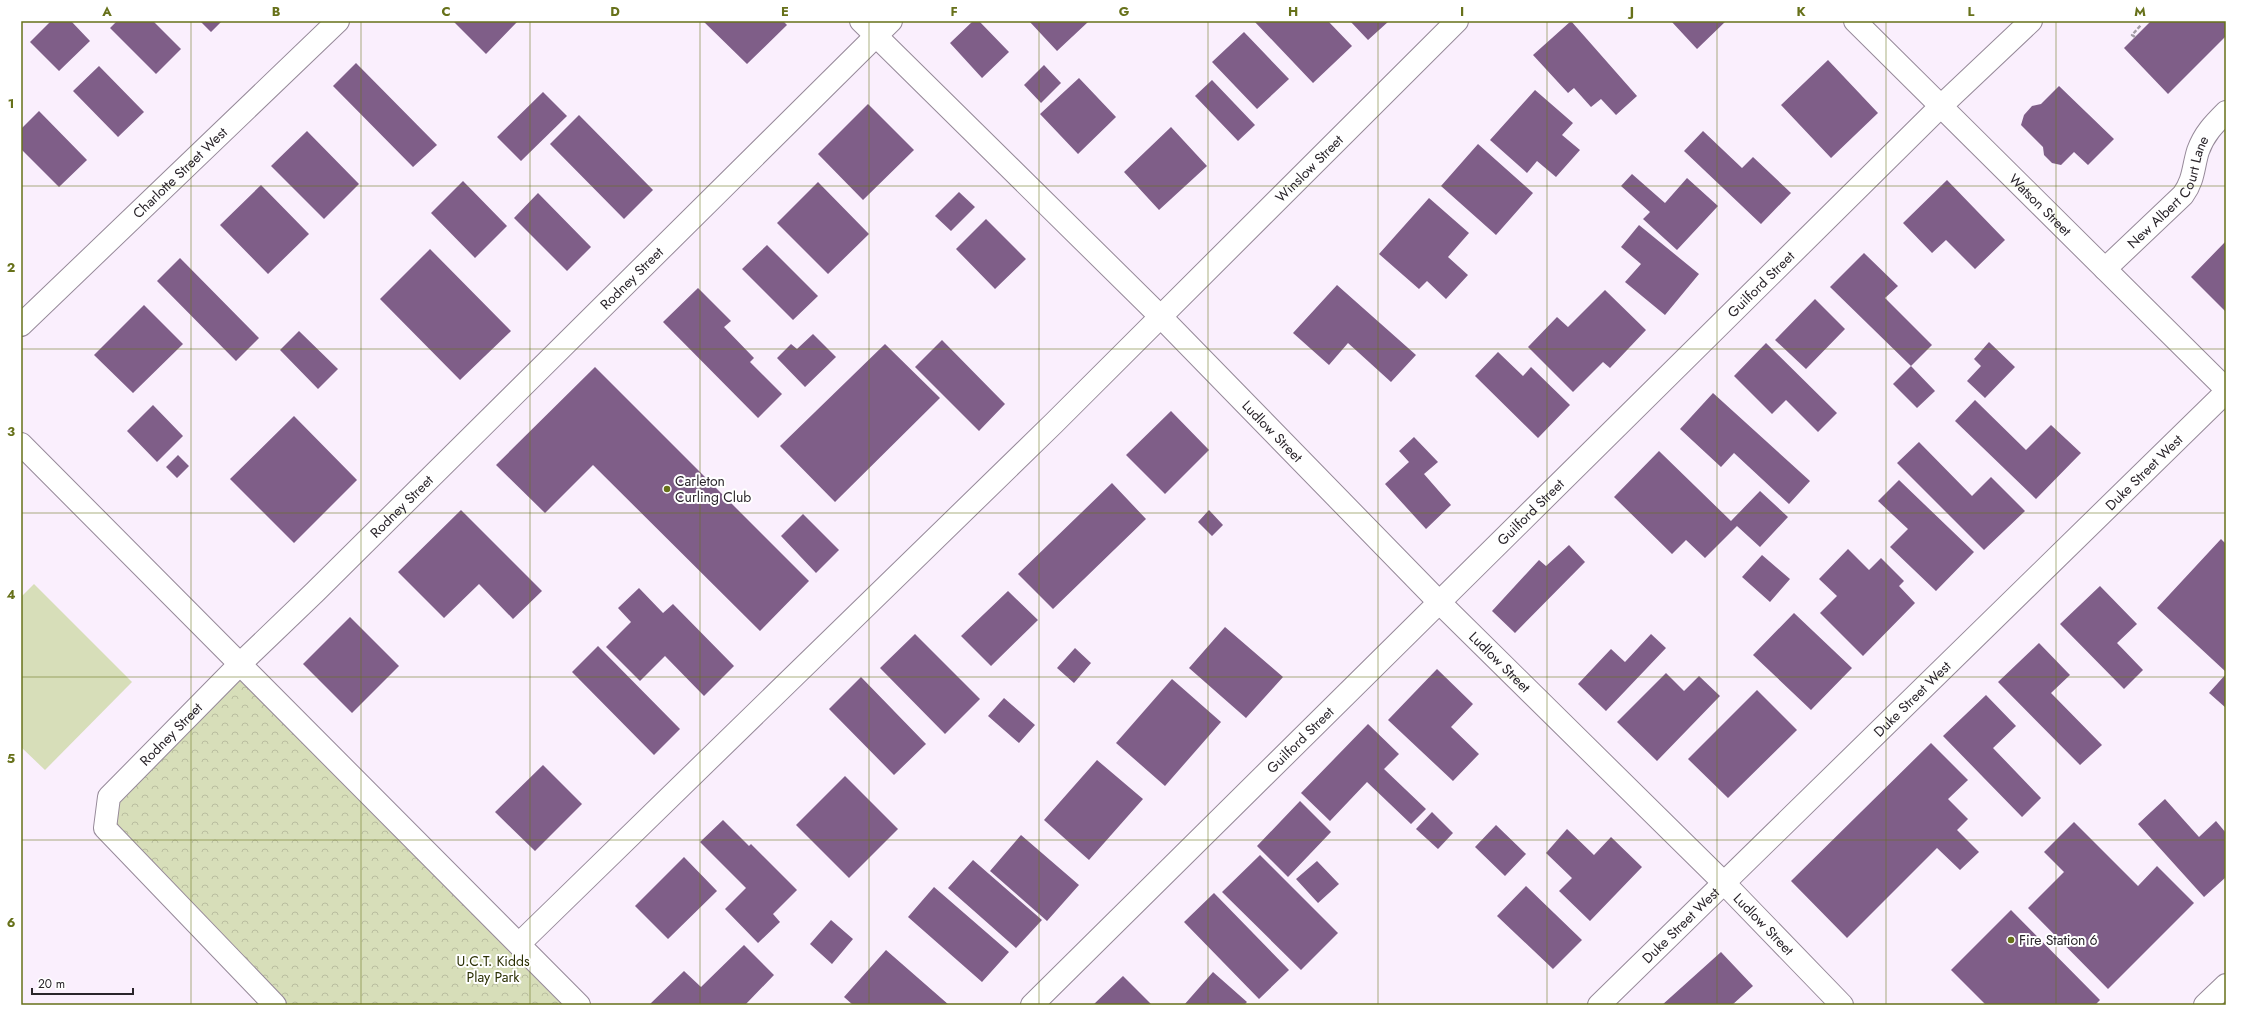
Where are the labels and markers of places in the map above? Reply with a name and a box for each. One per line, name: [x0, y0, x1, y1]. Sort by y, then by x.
place label: Carleton Curling Club: [675, 471, 751, 507]
marker: Carleton Curling Club: [662, 484, 672, 494]
place label: Fire Station 6: [2019, 930, 2098, 950]
marker: Fire Station 6: [2006, 935, 2016, 945]

